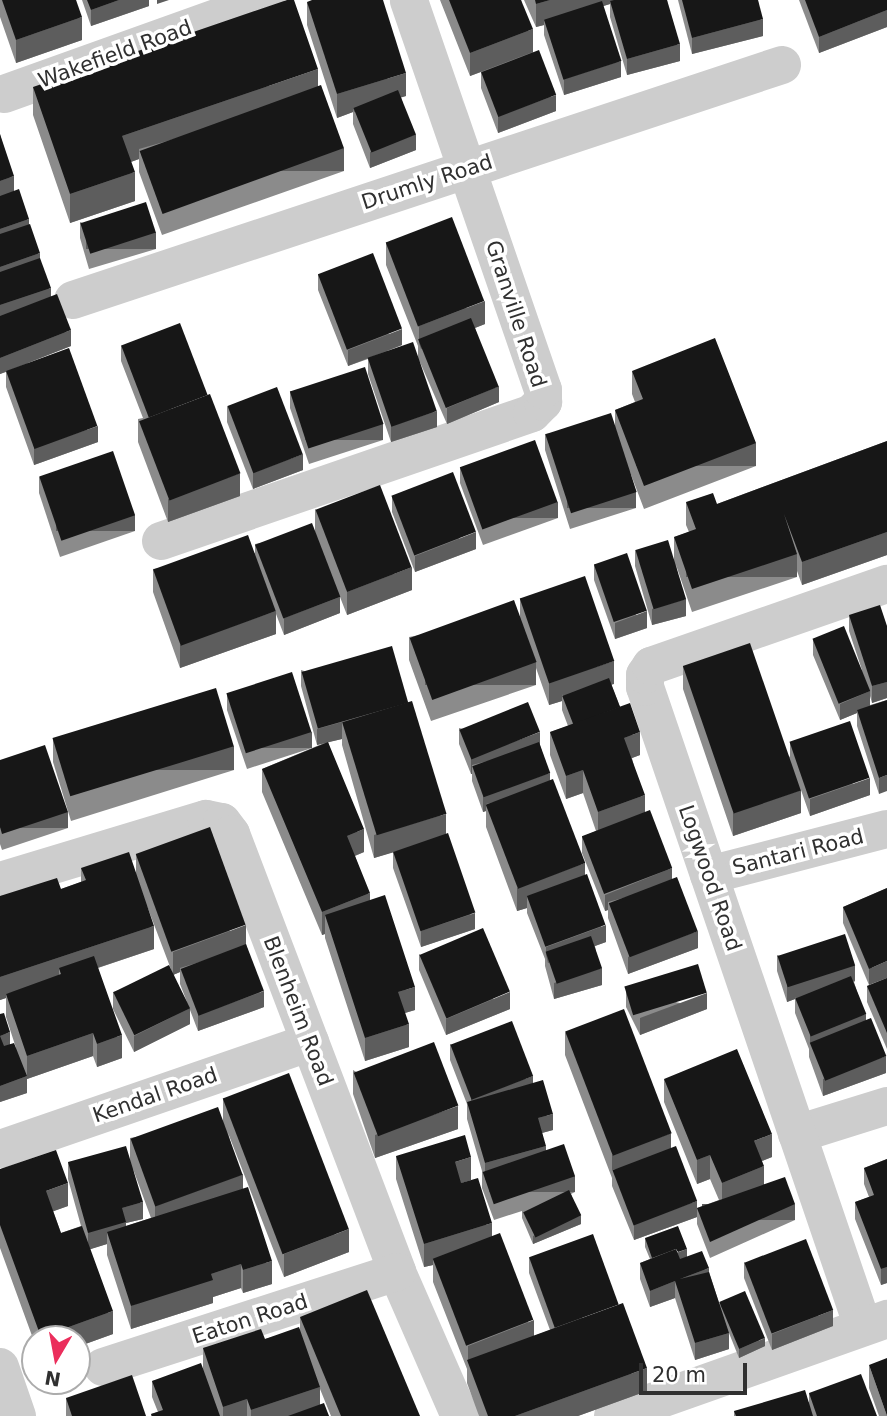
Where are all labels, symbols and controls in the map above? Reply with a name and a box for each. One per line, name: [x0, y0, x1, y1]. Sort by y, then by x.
street label: Wakefield Road: [35, 15, 195, 93]
street label: Drumly Road: [358, 149, 496, 215]
street label: Granville Road: [480, 237, 552, 391]
street label: Logwood Road: [673, 802, 747, 954]
street label: Santari Road: [730, 824, 866, 880]
street label: Blenheim Road: [258, 933, 338, 1089]
street label: Kendal Road: [89, 1062, 221, 1128]
street label: Eaton Road: [189, 1288, 311, 1350]
north arrow: [21, 1325, 91, 1395]
scale bar: [642, 1350, 750, 1394]
text: 20 m: [652, 1363, 706, 1387]
text: N: [43, 1366, 62, 1391]

